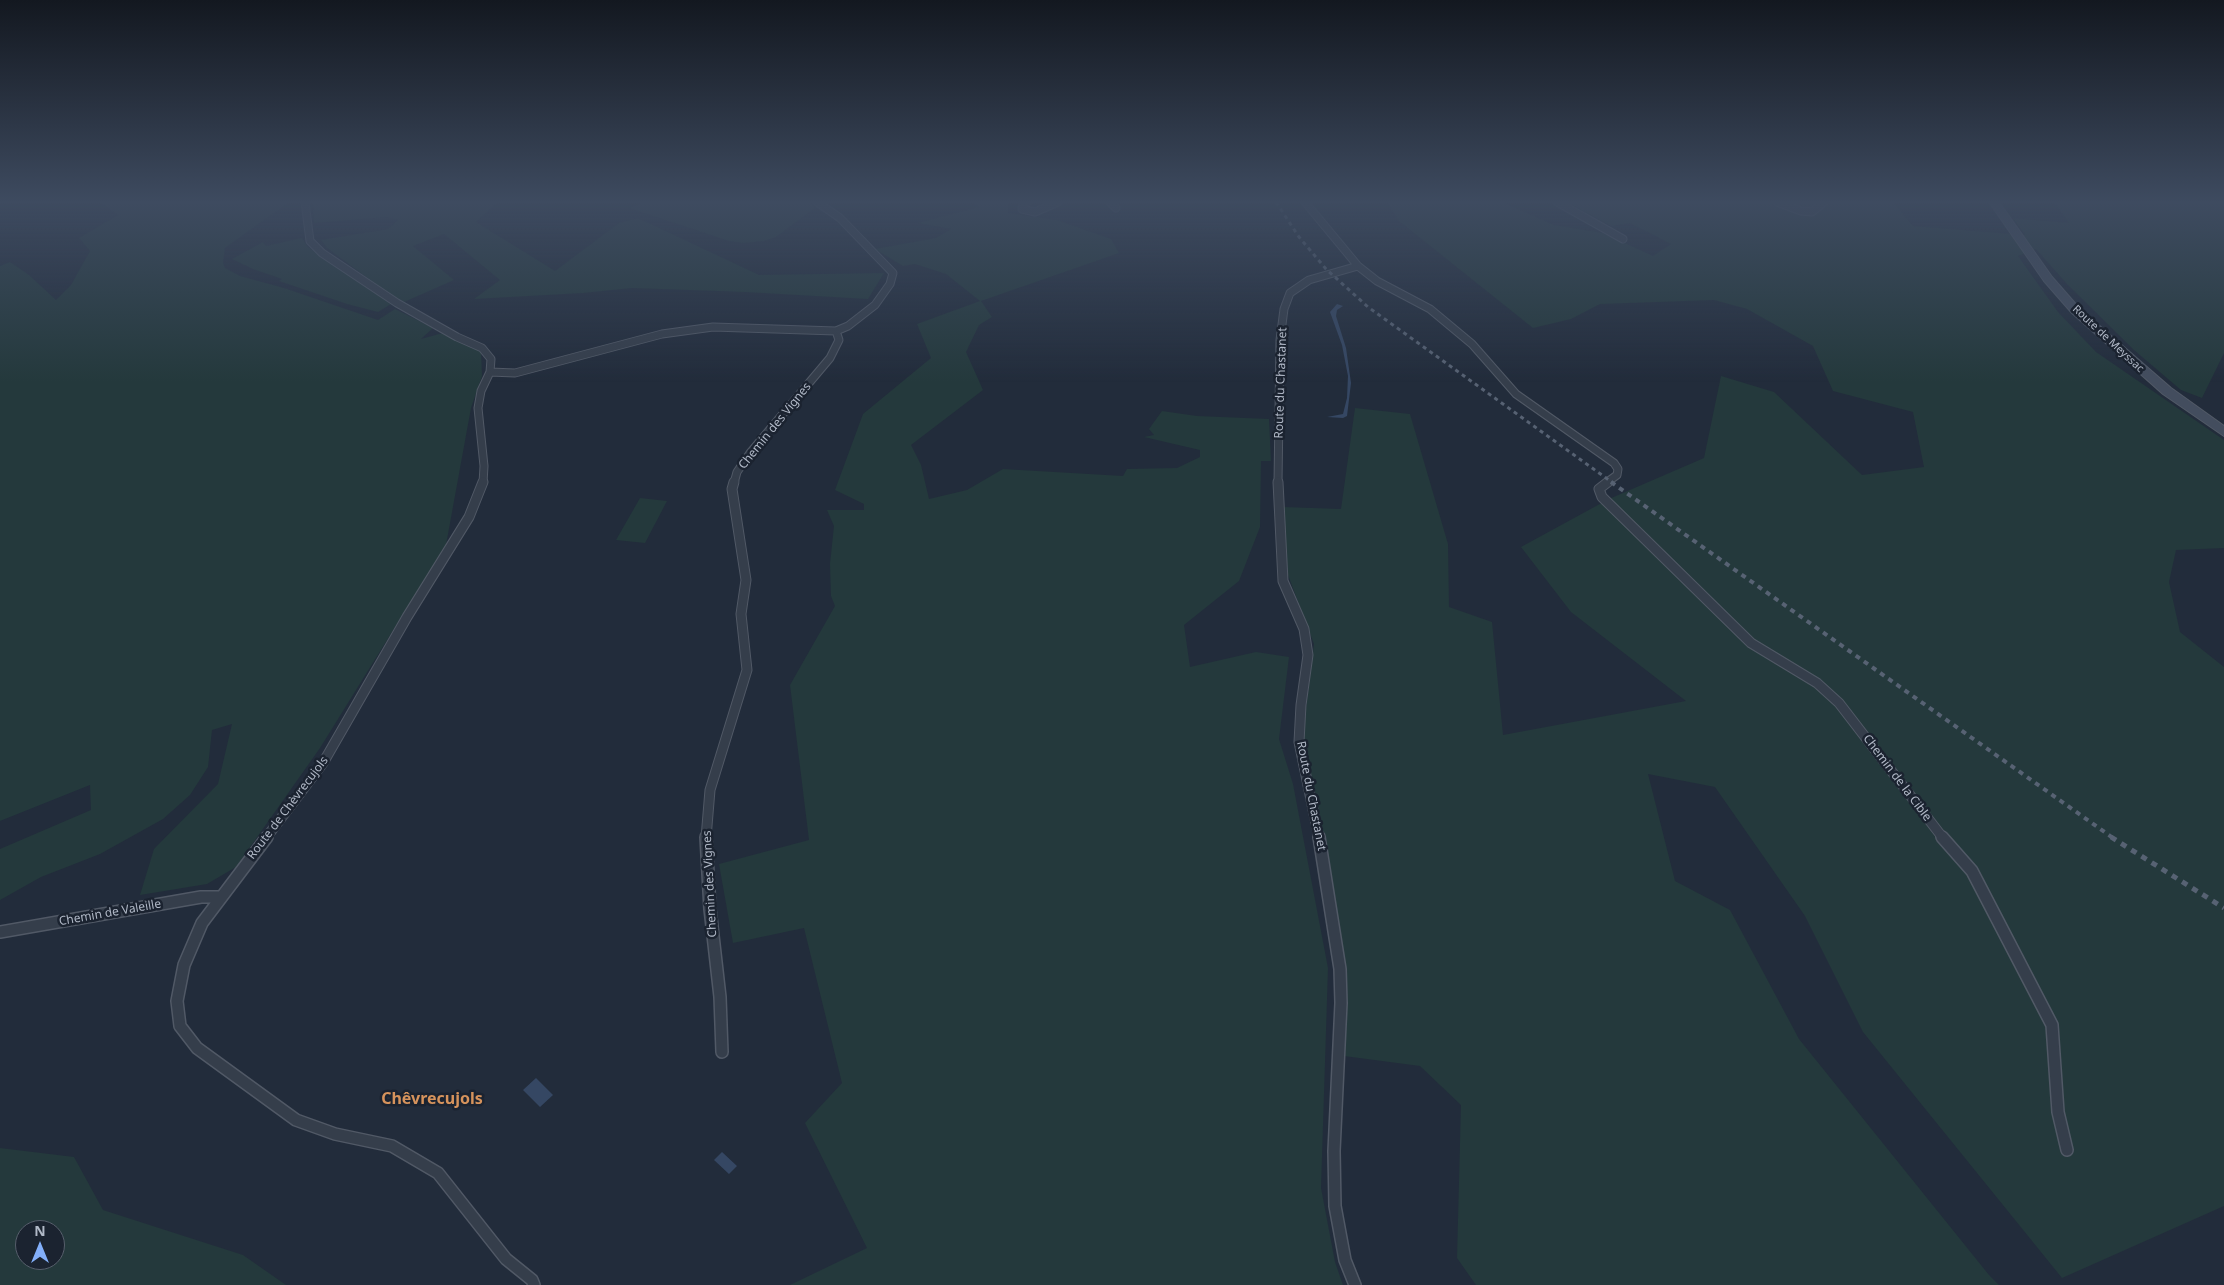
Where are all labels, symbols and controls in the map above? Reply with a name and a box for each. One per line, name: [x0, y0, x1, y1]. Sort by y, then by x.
street label: Route de Meyssac: [2070, 303, 2146, 375]
street label: Route du Chastanet: [1272, 327, 1290, 439]
street label: Chemin des Vignes: [736, 380, 814, 472]
street label: Chemin de la Cible: [1860, 732, 1934, 824]
street label: Route du Chastanet: [1293, 740, 1329, 852]
street label: Route de Chèvrecujols: [245, 754, 331, 862]
street label: Chemin des Vignes: [700, 830, 720, 938]
street label: Chemin de Valeille: [58, 897, 162, 929]
district label: Chêvrecujols: [381, 1089, 483, 1109]
north arrow: [15, 1220, 65, 1270]
text: N: [34, 1221, 46, 1240]

